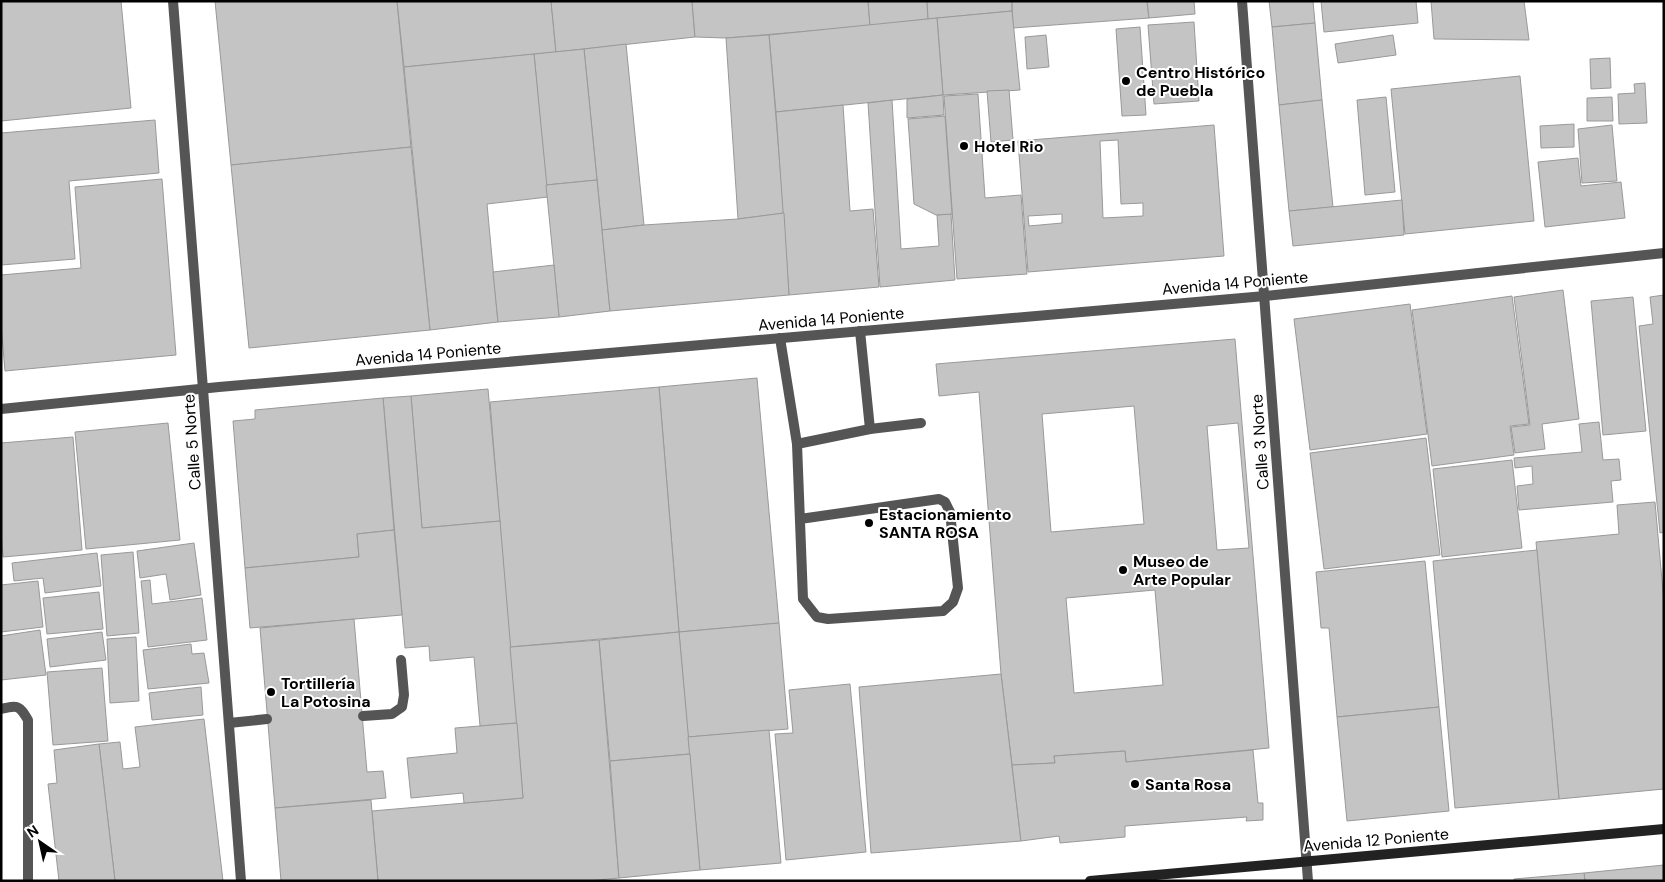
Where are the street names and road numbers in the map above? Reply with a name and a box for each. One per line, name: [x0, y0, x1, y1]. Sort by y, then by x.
street label: Avenida 14 Poniente: [1161, 266, 1309, 300]
street label: Avenida 14 Poniente: [757, 302, 905, 336]
street label: Avenida 14 Poniente: [354, 337, 502, 371]
street label: Calle 5 Norte: [178, 393, 206, 491]
street label: Calle 3 Norte: [1246, 393, 1274, 491]
street label: Avenida 12 Poniente: [1302, 823, 1450, 857]

